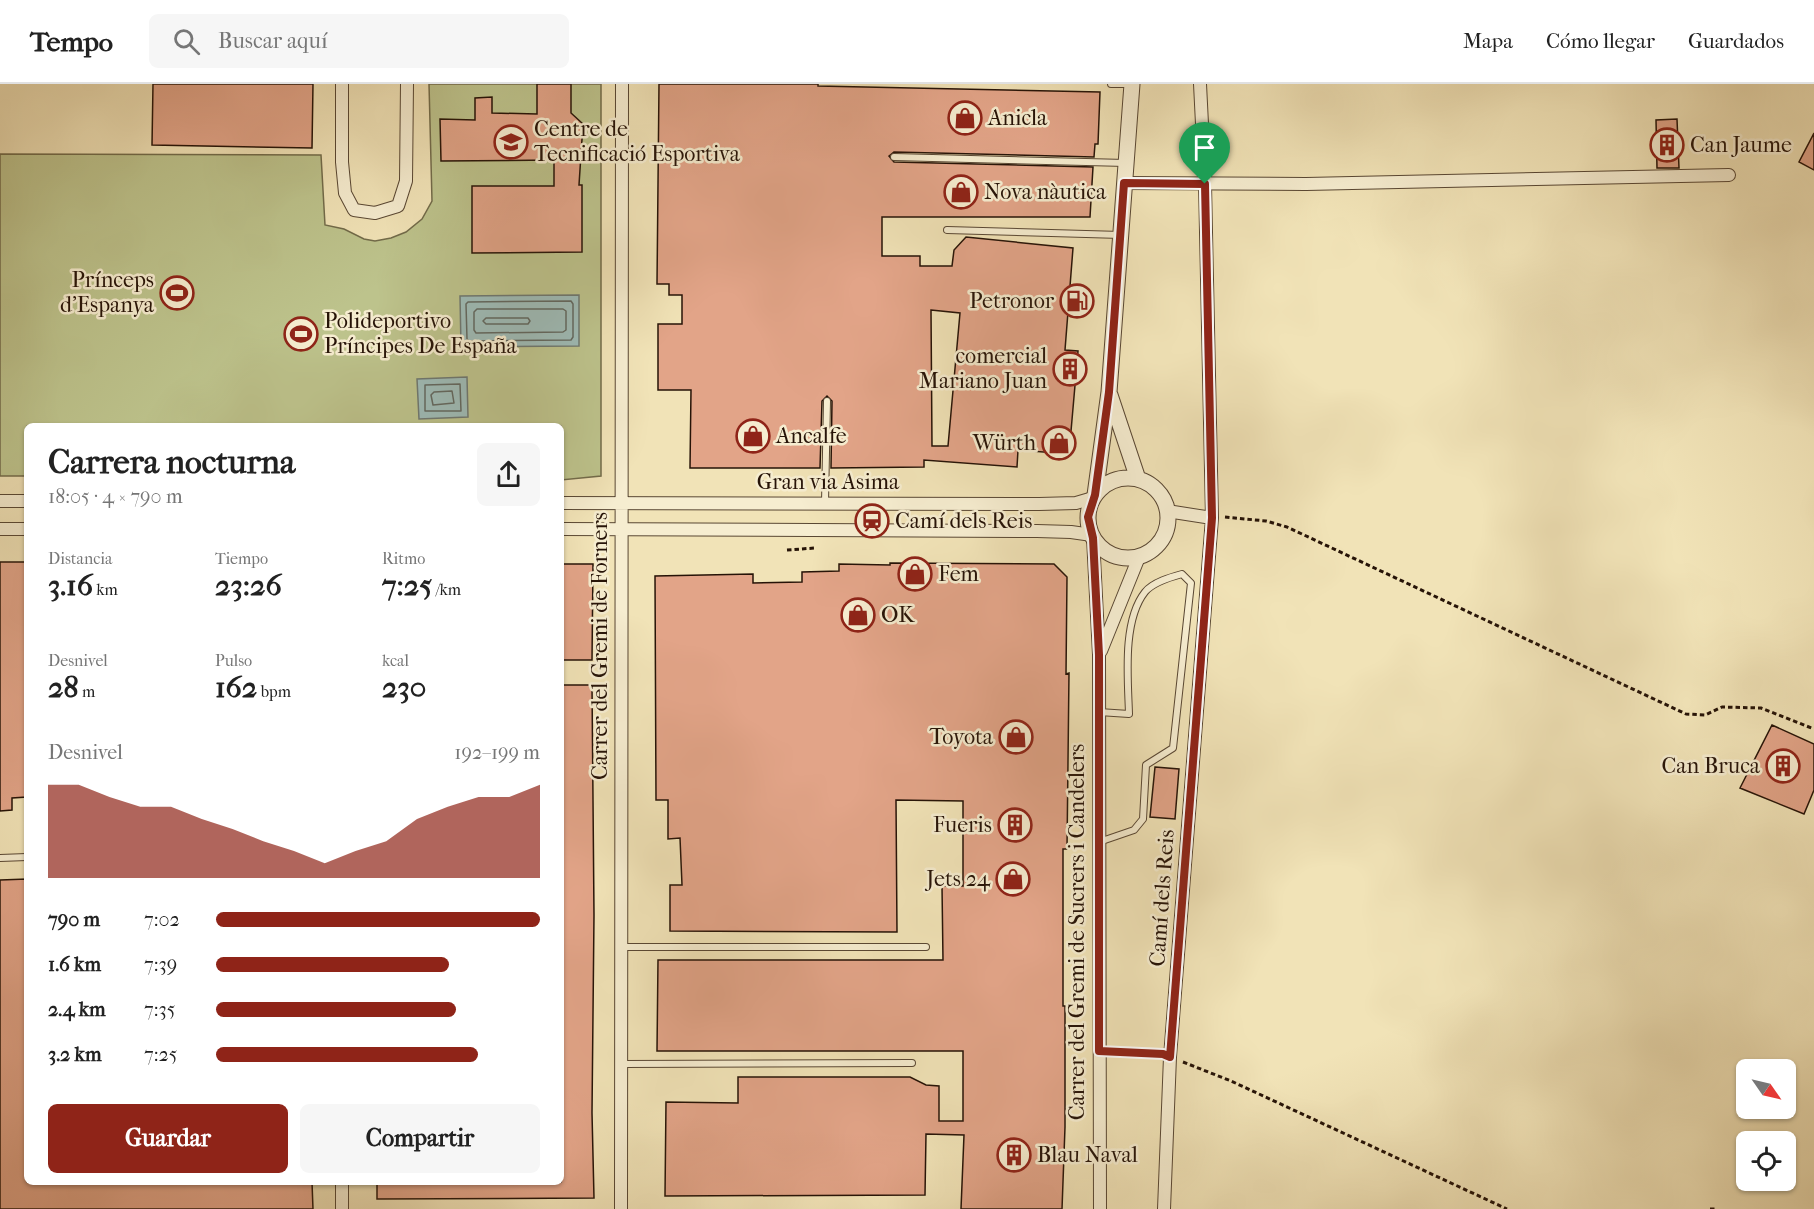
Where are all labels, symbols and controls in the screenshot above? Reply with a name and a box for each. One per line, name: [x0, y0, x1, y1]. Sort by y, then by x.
search box: [149, 14, 569, 68]
text: Tempo: [30, 25, 113, 58]
icon: search: [170, 25, 203, 58]
text: Buscar aquí: [218, 28, 327, 54]
text: Mapa: [1463, 29, 1513, 53]
text: Cómo llegar: [1546, 29, 1655, 53]
text: Guardados: [1688, 29, 1784, 53]
shop icon: Anicla: [947, 100, 983, 136]
place label: Anicla: [987, 105, 1048, 131]
place label: Centre de Tecnificació Esportiva: [534, 116, 741, 167]
pin: [1179, 122, 1230, 184]
school or university icon: Centre de Tecnificació Esportiva: [493, 124, 529, 160]
building icon: Can Jaume: [1649, 127, 1685, 163]
icon: arrive: [1188, 131, 1221, 164]
place label: Can Jaume: [1690, 132, 1792, 158]
shop icon: Nova nàutica: [943, 174, 979, 210]
place label: Nova nàutica: [984, 179, 1107, 205]
place label: Prínceps d'Espanya: [60, 267, 155, 318]
sports icon: Prínceps d'Espanya: [159, 275, 195, 311]
fuel station icon: Petronor: [1059, 283, 1095, 319]
place label: Petronor: [969, 288, 1055, 314]
place label: Polideportivo Príncipes De España: [324, 308, 517, 359]
sports icon: Polideportivo Príncipes De España: [283, 316, 319, 352]
place label: comercial Mariano Juan: [919, 343, 1047, 394]
building icon: comercial Mariano Juan: [1052, 351, 1088, 387]
shop icon: Ancalfe: [735, 418, 771, 454]
place label: Ancalfe: [775, 423, 847, 449]
shop icon: Würth: [1041, 425, 1077, 461]
place label: Würth: [972, 430, 1037, 456]
text: Carrera nocturna: [48, 443, 295, 482]
button: share: [477, 443, 540, 506]
street label: Gran via Asima: [757, 469, 900, 495]
text: 18:05 · 4 × 790 m: [48, 485, 183, 508]
station icon: Camí dels Reis: [854, 503, 890, 539]
place label: Camí dels Reis: [895, 508, 1032, 534]
street label: Carrer del Gremi de Forners: [587, 512, 613, 780]
text: Distancia: [48, 549, 112, 568]
text: Tiempo: [215, 549, 268, 568]
text: Ritmo: [382, 549, 425, 568]
shop icon: Fem: [897, 556, 933, 592]
place label: Fem: [938, 561, 980, 587]
text: 3.16: [48, 568, 93, 603]
text: 23:26: [215, 568, 282, 603]
text: 7:25: [382, 568, 432, 603]
text: km: [93, 580, 118, 599]
text: /km: [432, 580, 461, 599]
shop icon: OK: [840, 597, 876, 633]
place label: OK: [881, 602, 915, 628]
text: Desnivel: [48, 651, 108, 670]
text: Pulso: [215, 651, 252, 670]
text: kcal: [382, 651, 409, 670]
text: 28: [48, 670, 79, 705]
text: 162: [215, 670, 257, 705]
text: 230: [382, 670, 426, 705]
text: m: [79, 682, 95, 701]
text: bpm: [257, 682, 291, 701]
shop icon: Toyota: [998, 719, 1034, 755]
place label: Toyota: [929, 724, 994, 750]
text: Desnivel: [48, 741, 123, 764]
text: 192–199 m: [454, 741, 540, 764]
street label: Carrer del Gremi de Sucrers i Candelers: [1064, 744, 1090, 1120]
building icon: Can Bruca: [1765, 748, 1801, 784]
place label: Can Bruca: [1662, 753, 1761, 779]
building icon: Fueris: [997, 807, 1033, 843]
place label: Fueris: [933, 812, 992, 838]
street label: Camí dels Reis: [1144, 829, 1180, 967]
shop icon: Jets 24: [995, 861, 1031, 897]
place label: Jets 24: [924, 866, 991, 892]
text: 790 m: [48, 908, 100, 931]
text: 7:02: [144, 908, 180, 931]
text: 1.6 km: [48, 953, 101, 976]
text: 7:39: [144, 953, 177, 976]
text: 2.4 km: [48, 998, 106, 1021]
text: 7:35: [144, 998, 175, 1021]
text: 3.2 km: [48, 1043, 102, 1066]
text: 7:25: [144, 1043, 177, 1066]
north arrow: [1736, 1059, 1796, 1119]
map controls: [1736, 1059, 1796, 1191]
button: Guardar: [48, 1104, 288, 1173]
button: Compartir: [300, 1104, 540, 1173]
button: locate: [1736, 1131, 1796, 1191]
building icon: Blau Naval: [996, 1137, 1032, 1173]
place label: Blau Naval: [1037, 1142, 1138, 1168]

